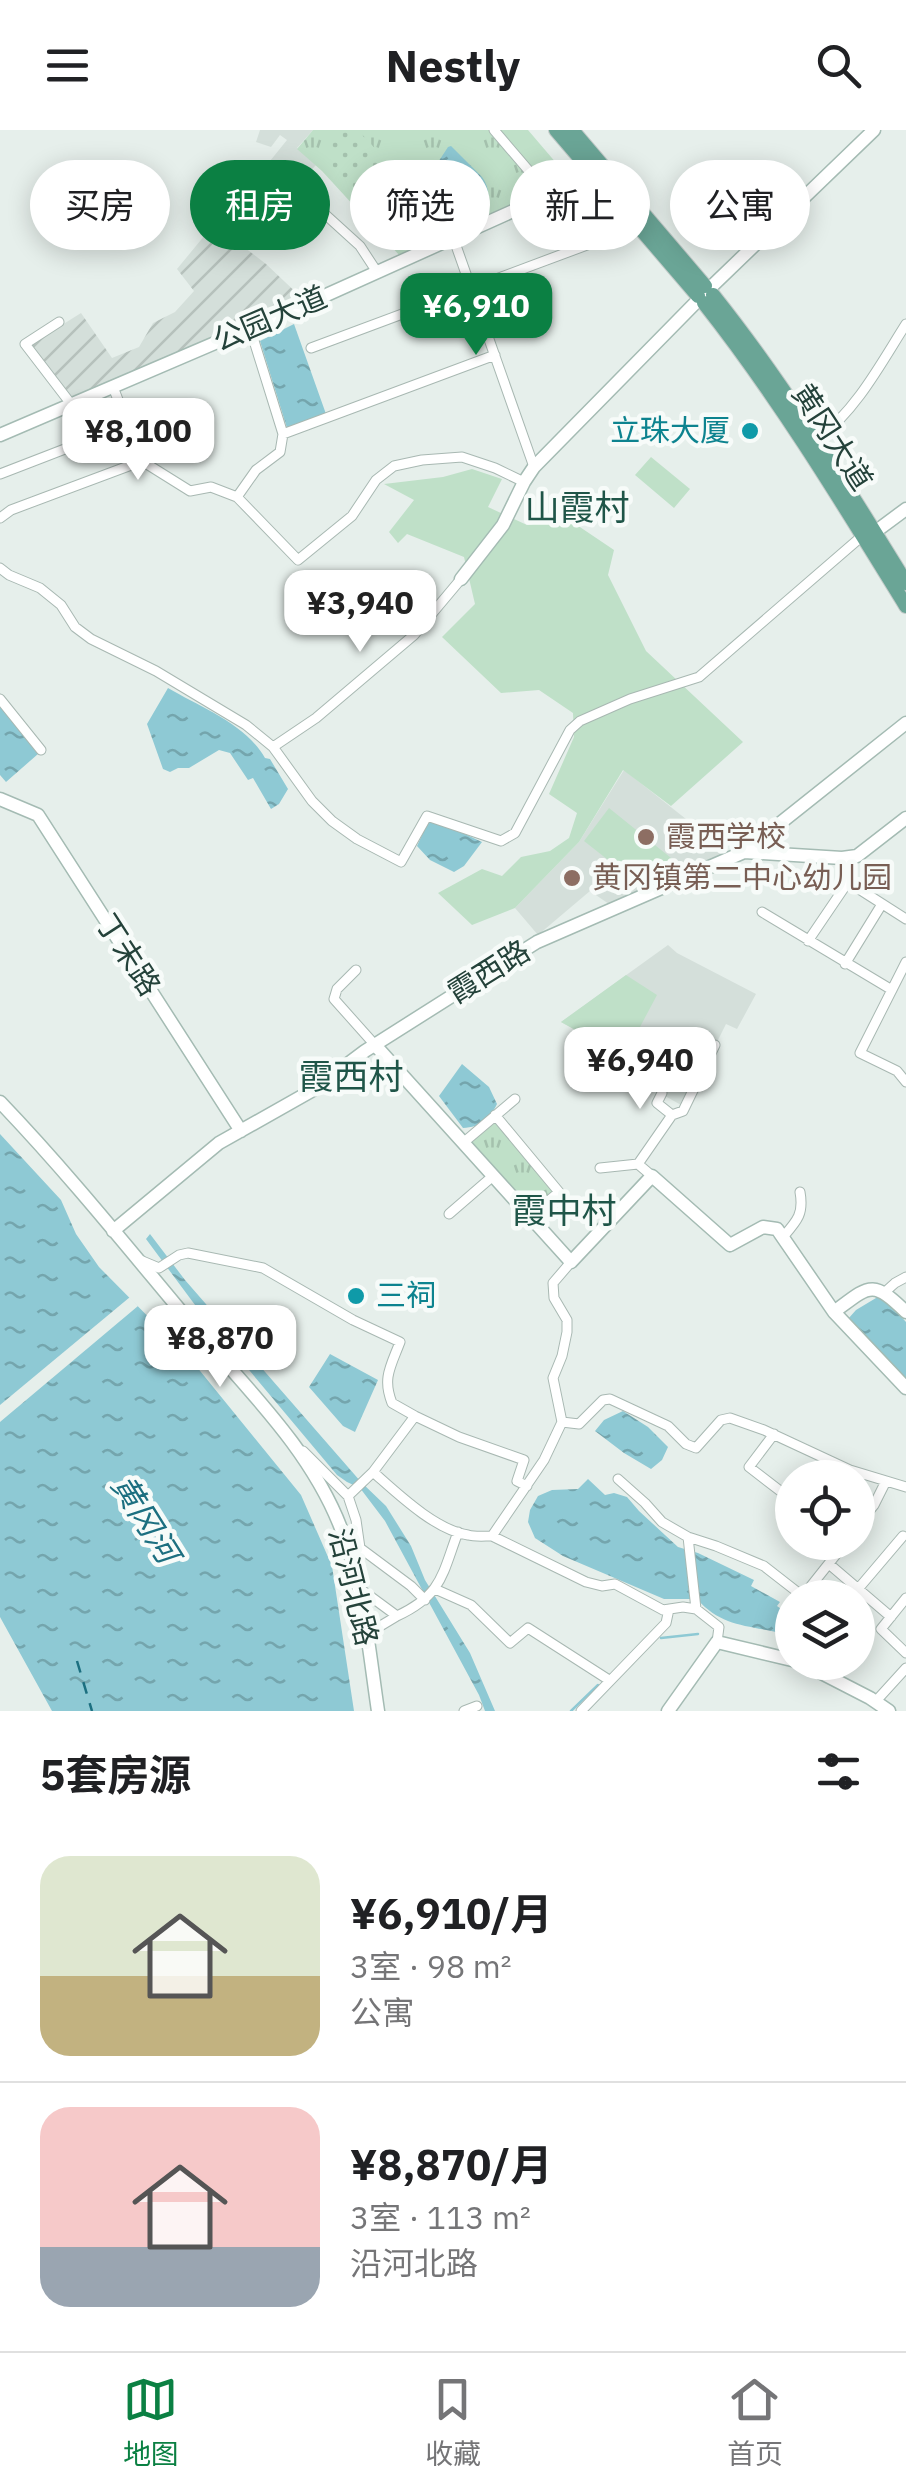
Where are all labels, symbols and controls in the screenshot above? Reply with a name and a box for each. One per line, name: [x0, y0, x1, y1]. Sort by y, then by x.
text: Nestly: [386, 36, 520, 94]
icon: menu: [40, 38, 95, 93]
icon: search: [811, 38, 866, 93]
chip: 买房: [30, 160, 170, 250]
chip: 租房: [190, 160, 330, 250]
chip: 筛选: [350, 160, 490, 250]
chip: 新上: [510, 160, 650, 250]
chip: 公寓: [670, 160, 810, 250]
pin: ¥6,910: [395, 273, 557, 358]
street label: 公园大道: [207, 276, 332, 359]
text: ¥6,910: [422, 284, 530, 326]
street label: 黄冈大道: [784, 375, 882, 497]
pin: ¥8,100: [57, 398, 219, 483]
text: ¥8,100: [84, 409, 192, 451]
place label: 立珠大厦: [610, 410, 730, 449]
marker: 立珠大厦: [739, 420, 761, 442]
district label: 山霞村: [524, 484, 630, 530]
pin: ¥3,940: [279, 570, 441, 655]
text: ¥3,940: [306, 581, 414, 623]
place label: 霞西学校: [666, 816, 786, 855]
marker: 霞西学校: [635, 826, 657, 848]
place label: 黄冈镇第二中心幼儿园: [592, 857, 892, 896]
marker: 黄冈镇第二中心幼儿园: [561, 867, 583, 889]
street label: 丁未路: [88, 906, 170, 1003]
street label: 霞西路: [440, 930, 537, 1011]
pin: ¥6,940: [559, 1027, 721, 1112]
text: ¥6,940: [586, 1038, 694, 1080]
district label: 霞西村: [298, 1053, 404, 1099]
district label: 霞中村: [511, 1187, 617, 1233]
place label: 三祠: [376, 1275, 436, 1314]
marker: 三祠: [345, 1285, 367, 1307]
pin: ¥8,870: [139, 1305, 301, 1390]
text: ¥8,870: [166, 1316, 274, 1358]
map controls: [775, 1460, 875, 1680]
button: locate: [775, 1460, 875, 1560]
water label: 黄冈河: [103, 1467, 192, 1575]
street label: 沿河北路: [321, 1524, 388, 1650]
button: layers: [775, 1580, 875, 1680]
icon: filters: [811, 1744, 866, 1799]
text: 5套房源: [40, 1747, 191, 1802]
text: ¥6,910/月: [350, 1886, 552, 1941]
icon: home: [120, 1896, 240, 2016]
text: 3室 · 98 m²: [350, 1945, 512, 1987]
text: 公寓: [350, 1991, 414, 2033]
text: ¥8,870/月: [350, 2137, 552, 2192]
icon: home: [120, 2147, 240, 2267]
text: 3室 · 113 m²: [350, 2196, 531, 2238]
text: 沿河北路: [350, 2242, 478, 2284]
tab: 地图: [123, 2372, 179, 2472]
tab: 收藏: [425, 2372, 481, 2472]
tab: 首页: [727, 2372, 783, 2472]

